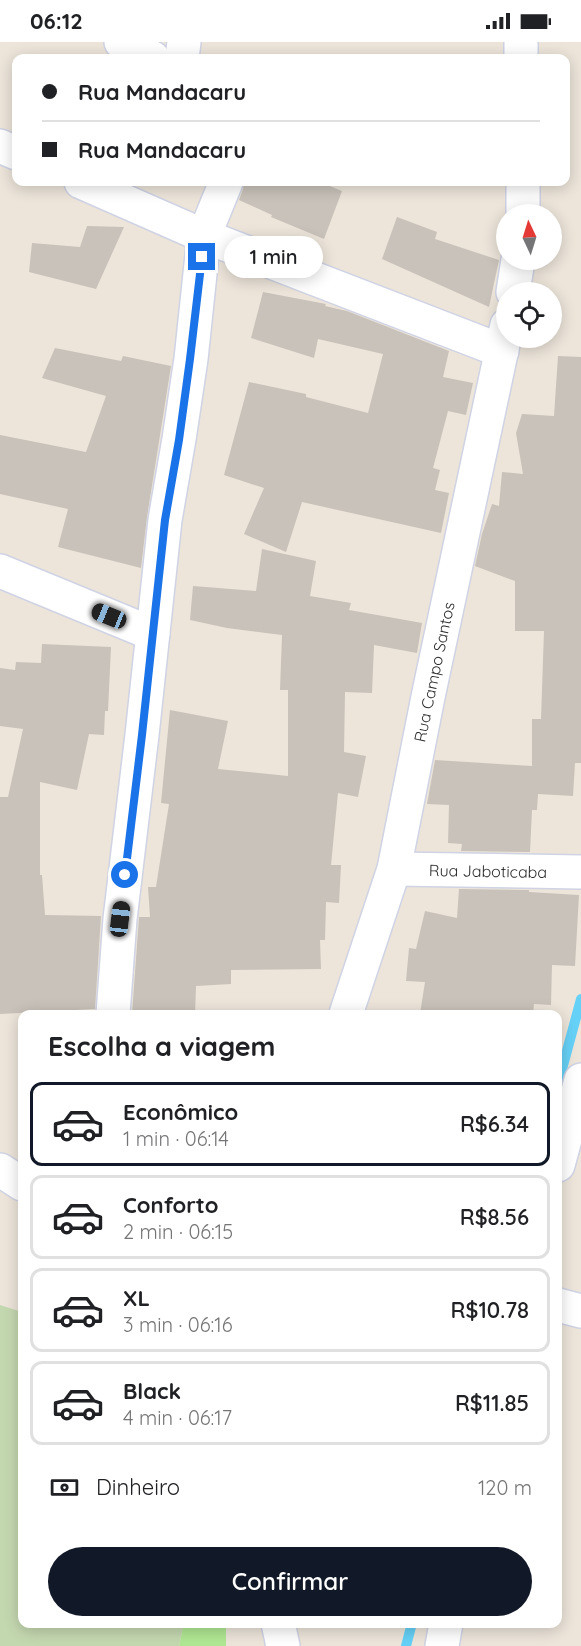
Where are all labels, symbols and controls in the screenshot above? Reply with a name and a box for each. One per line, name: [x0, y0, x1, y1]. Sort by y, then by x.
text: 06:12: [30, 7, 83, 35]
text: Rua Mandacaru: [78, 78, 246, 106]
text: Rua Mandacaru: [78, 136, 246, 164]
north arrow: [496, 204, 562, 270]
map controls: [496, 204, 562, 348]
callout: 1 min: [223, 236, 322, 278]
route end: [188, 243, 215, 270]
text: 1 min: [250, 244, 297, 269]
button: locate: [496, 282, 562, 348]
street label: Rua Campo Santos: [409, 600, 459, 744]
car: [89, 601, 129, 631]
street label: Rua Jaboticaba: [429, 860, 547, 882]
route start: [111, 861, 138, 888]
car: [109, 900, 131, 938]
text: Escolha a viagem: [48, 1029, 276, 1063]
icon: car: [51, 1097, 105, 1151]
text: Econômico: [123, 1098, 238, 1126]
text: R$6.34: [460, 1110, 529, 1138]
text: 1 min · 06:14: [123, 1126, 229, 1151]
icon: car: [51, 1190, 105, 1244]
text: Conforto: [123, 1191, 218, 1219]
text: R$8.56: [460, 1203, 529, 1231]
text: 2 min · 06:15: [123, 1219, 233, 1244]
icon: car: [51, 1283, 105, 1337]
text: XL: [123, 1284, 150, 1312]
text: R$10.78: [451, 1296, 529, 1324]
text: 3 min · 06:16: [123, 1312, 232, 1337]
icon: car: [51, 1376, 105, 1430]
text: Black: [123, 1377, 181, 1405]
text: R$11.85: [455, 1389, 529, 1417]
text: 4 min · 06:17: [123, 1405, 232, 1430]
icon: cash: [48, 1471, 81, 1504]
text: Dinheiro: [96, 1473, 180, 1501]
text: 120 m: [478, 1475, 532, 1500]
button: Confirmar: [48, 1547, 532, 1616]

